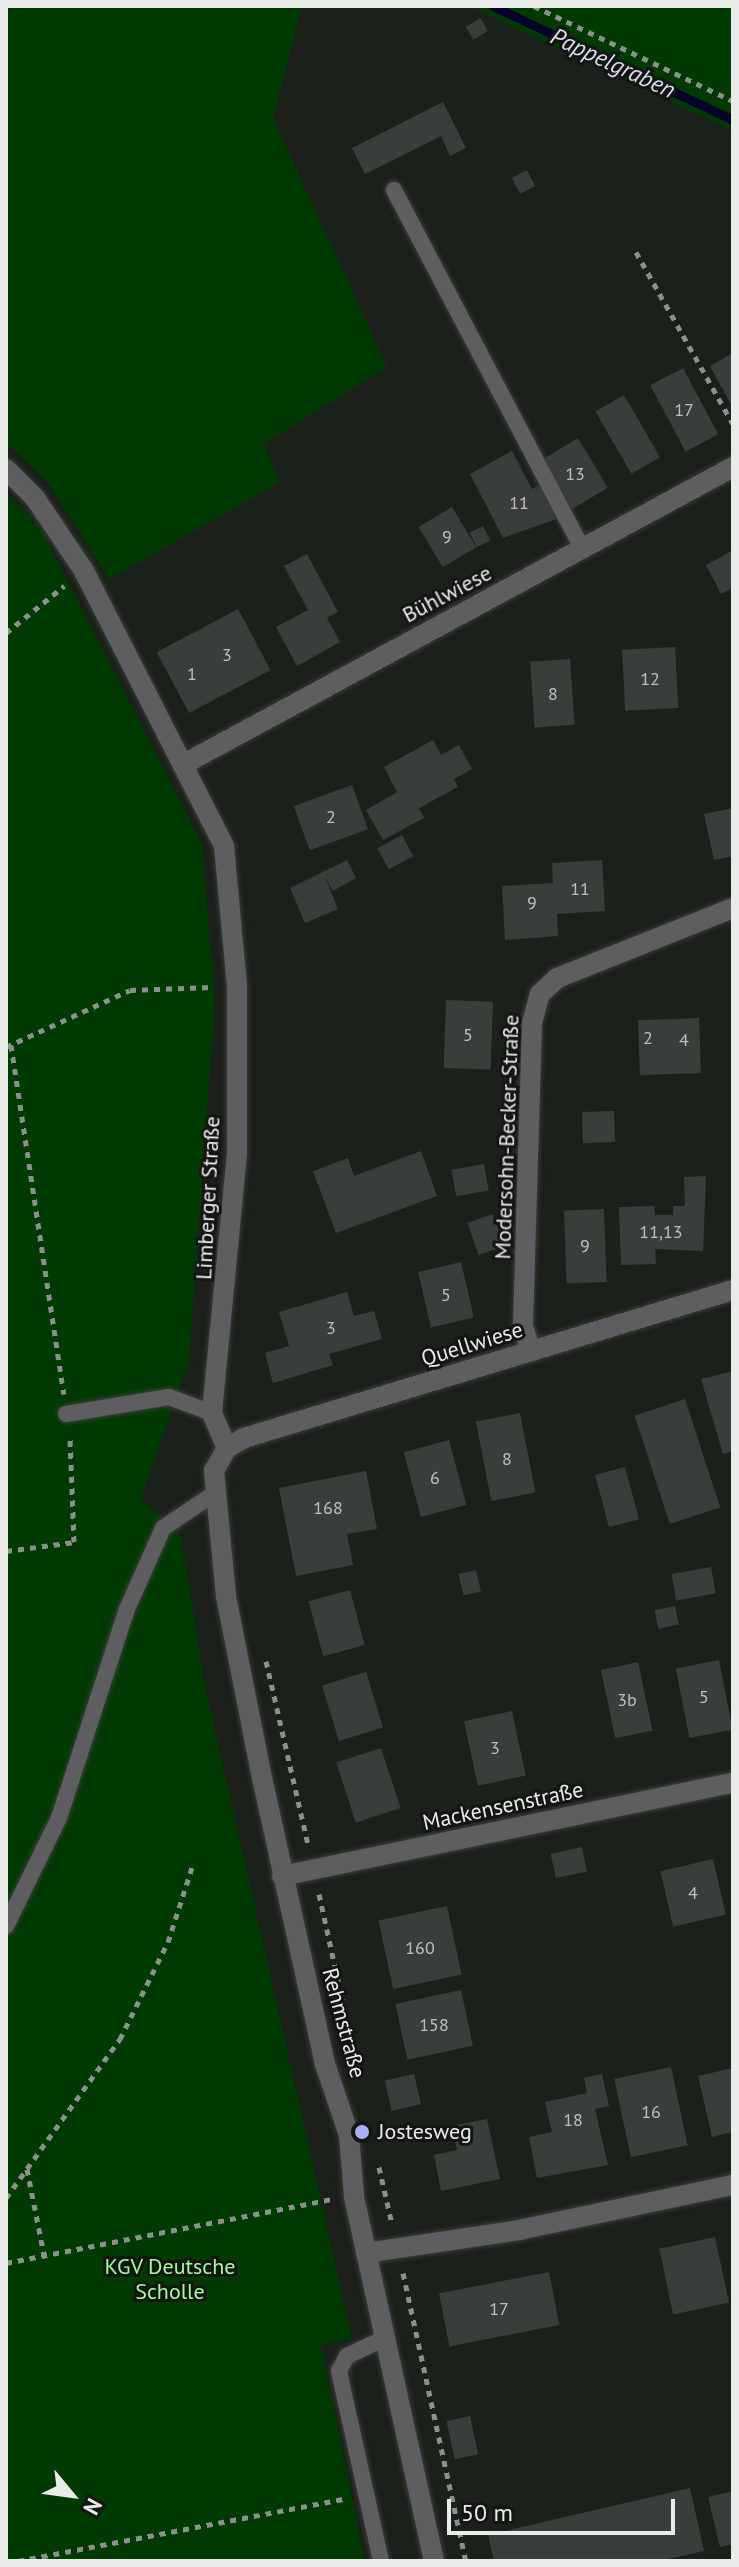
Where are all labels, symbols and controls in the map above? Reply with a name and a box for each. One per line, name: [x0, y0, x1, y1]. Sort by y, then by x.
water label: Pappelgraben: [546, 22, 680, 104]
house number: 17: [674, 399, 694, 421]
house number: 13: [565, 463, 585, 485]
house number: 11: [509, 492, 529, 514]
house number: 9: [442, 526, 452, 548]
street label: Bühlwiese: [398, 560, 496, 628]
house number: 3: [222, 644, 232, 666]
house number: 1: [187, 663, 197, 685]
house number: 12: [640, 668, 660, 690]
house number: 8: [548, 683, 558, 705]
house number: 2: [326, 806, 336, 828]
house number: 11: [570, 878, 590, 900]
house number: 9: [527, 892, 537, 914]
street label: Modersohn-Becker-Straße: [490, 1014, 524, 1260]
house number: 5: [463, 1024, 473, 1046]
house number: 2: [643, 1027, 653, 1049]
house number: 4: [679, 1029, 689, 1051]
street label: Limberger Straße: [191, 1116, 225, 1280]
house number: 11,13: [639, 1221, 683, 1243]
house number: 9: [580, 1235, 590, 1257]
house number: 5: [441, 1284, 451, 1306]
street label: Quellwiese: [418, 1316, 526, 1372]
house number: 3: [326, 1317, 336, 1339]
house number: 8: [502, 1448, 512, 1470]
house number: 6: [430, 1467, 440, 1489]
house number: 168: [313, 1497, 343, 1519]
house number: 5: [699, 1686, 709, 1708]
house number: 3b: [617, 1689, 637, 1711]
house number: 3: [490, 1737, 500, 1759]
street label: Mackensenstraße: [420, 1776, 586, 1836]
house number: 4: [688, 1882, 698, 1904]
house number: 160: [405, 1937, 435, 1959]
street label: Rehmstraße: [317, 1965, 371, 2081]
house number: 158: [419, 2014, 449, 2036]
house number: 16: [641, 2101, 661, 2123]
house number: 18: [563, 2109, 583, 2131]
place label: Jostesweg: [378, 2119, 472, 2145]
marker: Jostesweg: [353, 2123, 371, 2141]
park label: KGV Deutsche Scholle: [104, 2253, 236, 2304]
house number: 17: [489, 2298, 509, 2320]
north arrow: [32, 2455, 112, 2535]
scale bar: [451, 2483, 679, 2533]
text: N: [77, 2494, 109, 2520]
text: 50 m: [461, 2497, 513, 2528]

